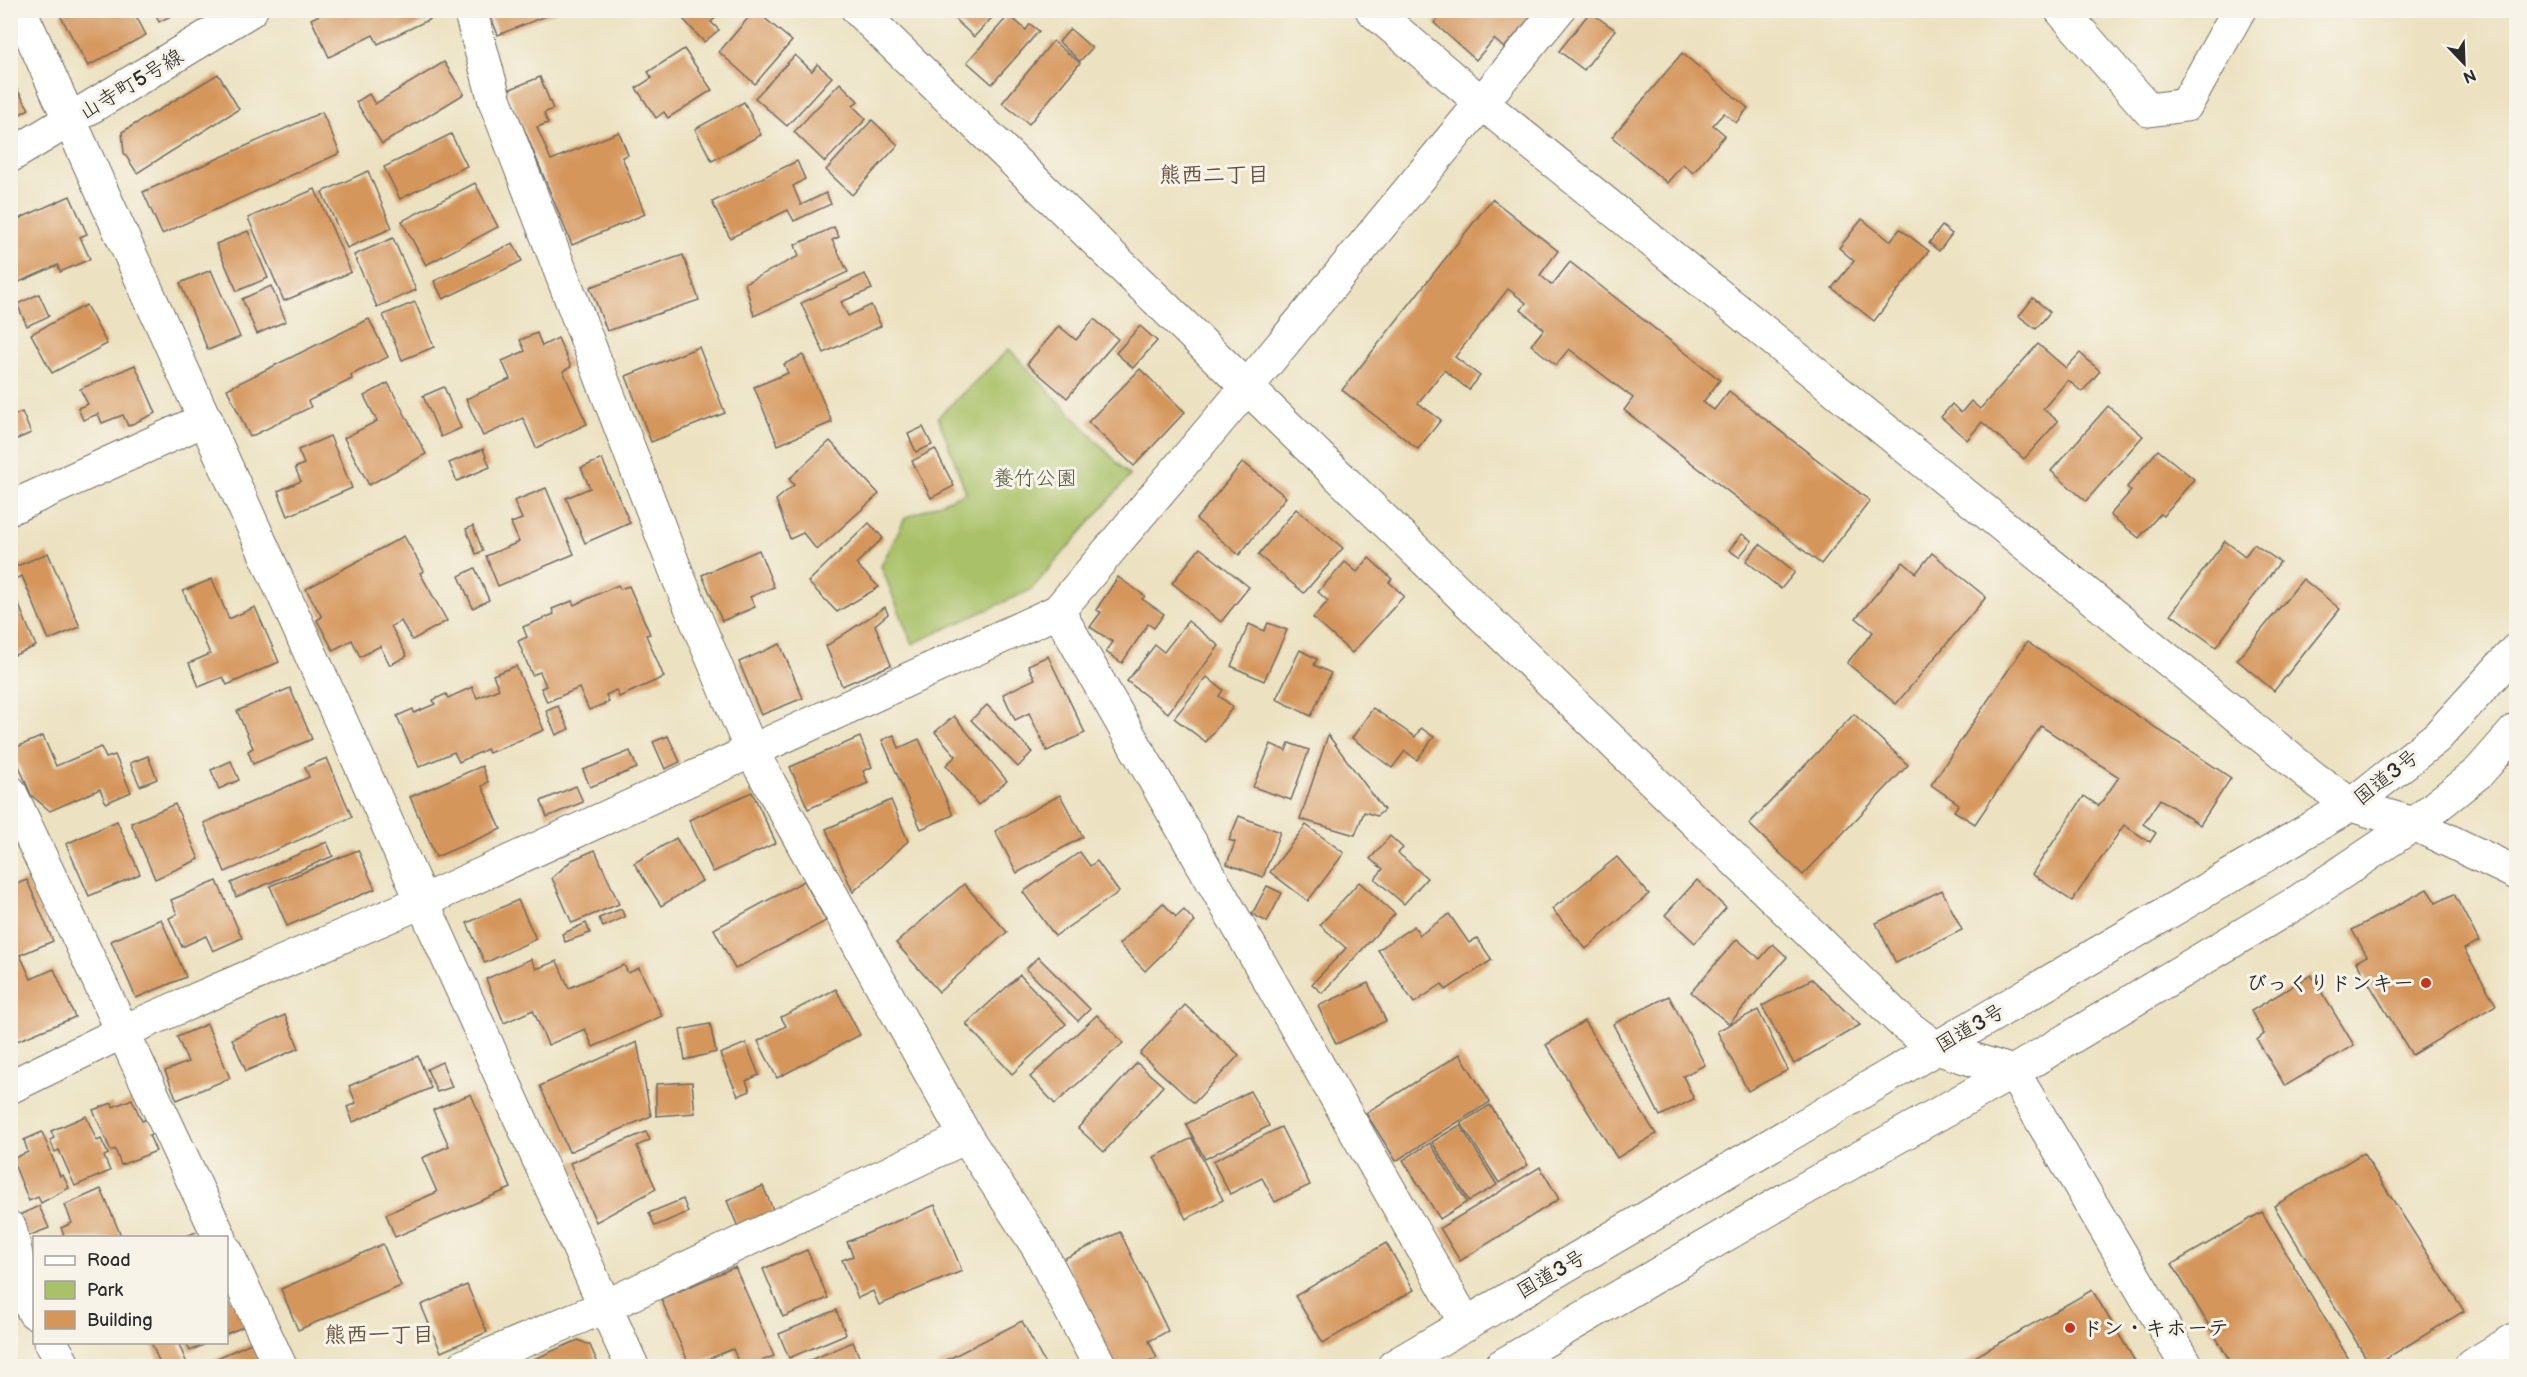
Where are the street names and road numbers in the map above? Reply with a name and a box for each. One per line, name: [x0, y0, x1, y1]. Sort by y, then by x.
street label: 山寺町5号線: [75, 44, 188, 125]
street label: 国道3号: [2349, 744, 2424, 811]
street label: 国道3号: [1931, 999, 2009, 1058]
street label: 国道3号: [1512, 1245, 1590, 1304]

